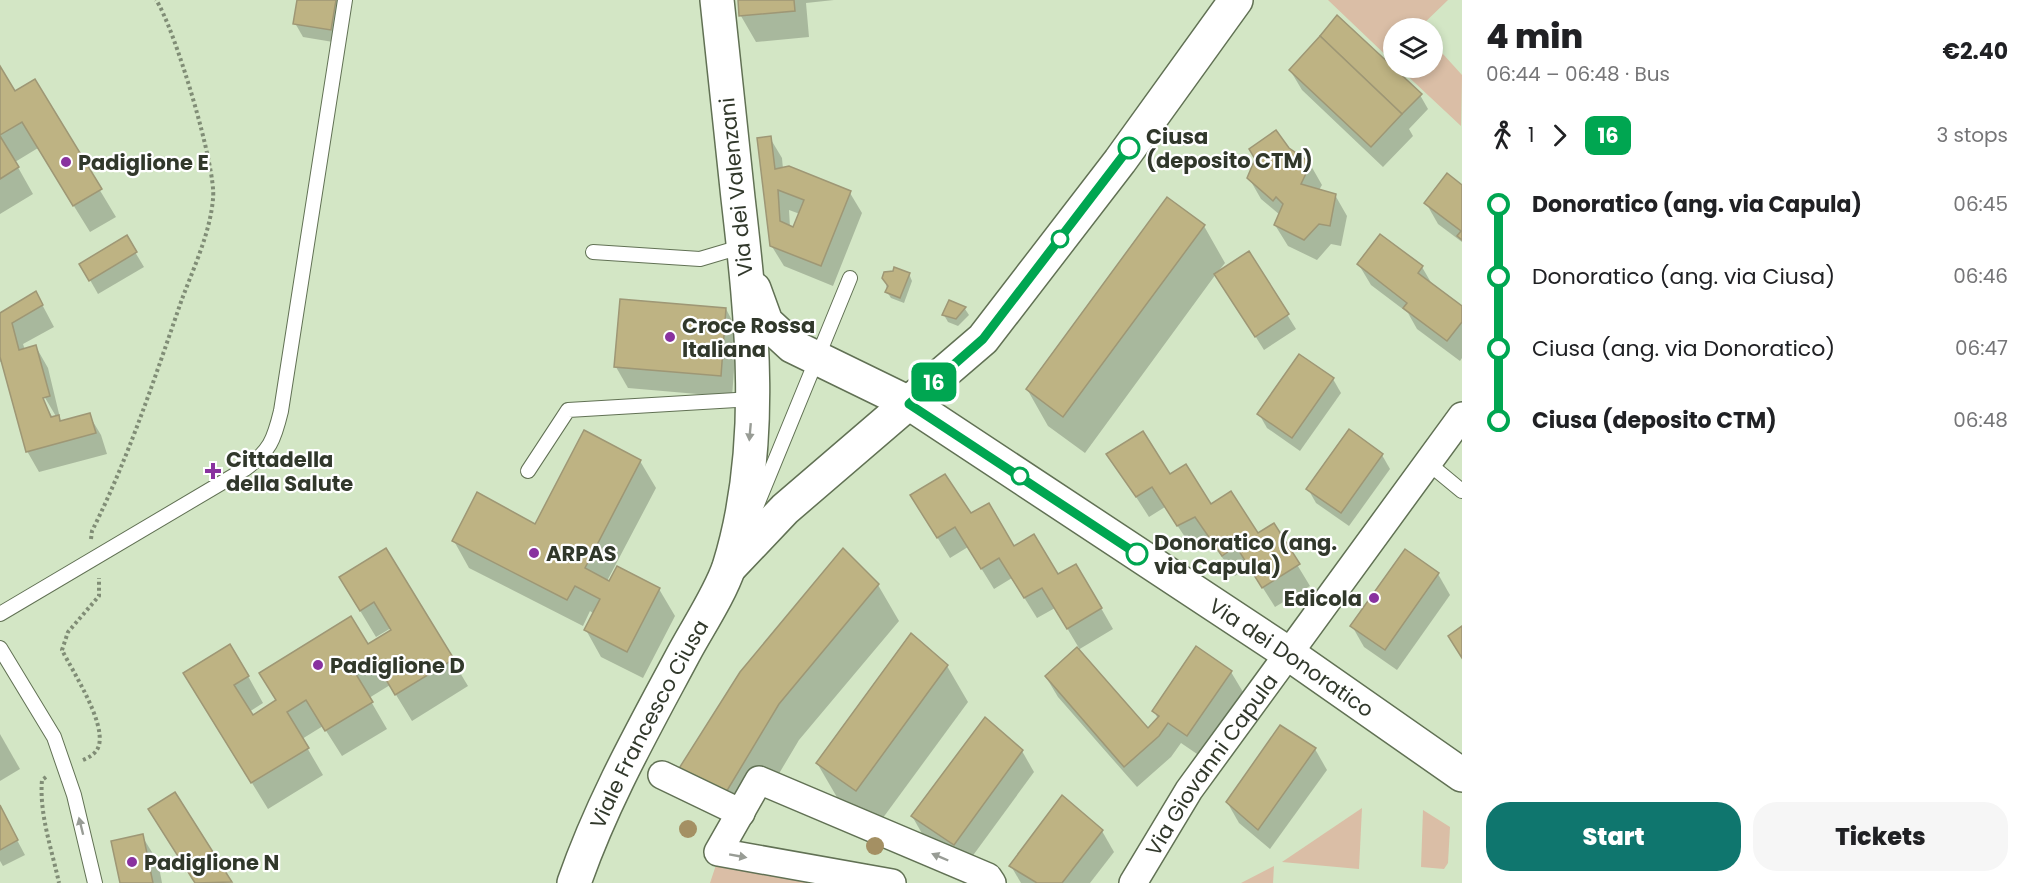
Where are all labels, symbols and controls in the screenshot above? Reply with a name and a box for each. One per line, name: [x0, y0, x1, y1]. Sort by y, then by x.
text: 4 min: [1486, 13, 1583, 60]
map controls: [1383, 18, 1443, 78]
button: layers: [1383, 18, 1443, 78]
text: €2.40: [1942, 36, 2008, 67]
text: 06:44 – 06:48 · Bus: [1486, 60, 1670, 88]
street label: Via dei Valenzani: [712, 96, 760, 278]
icon: walk: [1486, 119, 1519, 152]
icon: forward: [1543, 119, 1576, 152]
text: 1: [1528, 121, 1534, 149]
text: 16: [1597, 121, 1619, 150]
text: 3 stops: [1936, 121, 2008, 149]
place label: Ciusa (deposito CTM): [1146, 122, 1313, 175]
marker: Ciusa (deposito CTM): [1118, 137, 1140, 159]
place label: Padiglione E: [78, 148, 209, 177]
marker: Padiglione E: [59, 155, 73, 169]
text: Donoratico (ang. via Capula): [1532, 189, 1862, 220]
text: 06:45: [1953, 190, 2008, 218]
unlabelled marker: [1051, 230, 1069, 248]
text: Donoratico (ang. via Ciusa): [1532, 261, 1835, 292]
text: 06:46: [1953, 262, 2008, 290]
place label: Croce Rossa Italiana: [682, 311, 815, 364]
marker: Croce Rossa Italiana: [663, 330, 677, 344]
text: Ciusa (ang. via Donoratico): [1532, 333, 1835, 364]
text: 06:47: [1955, 334, 2008, 362]
line badge: 16: [907, 362, 961, 401]
text: 16: [923, 368, 945, 397]
text: Ciusa (deposito CTM): [1532, 405, 1777, 436]
text: 06:48: [1953, 406, 2008, 434]
one-way arrow: [745, 423, 755, 442]
place label: Cittadella della Salute: [226, 445, 353, 498]
marker: Cittadella della Salute: [204, 462, 222, 480]
unlabelled marker: [1011, 467, 1029, 485]
place label: Donoratico (ang. via Capula): [1154, 528, 1337, 581]
place label: ARPAS: [546, 539, 617, 568]
marker: Donoratico (ang. via Capula): [1126, 543, 1148, 565]
marker: ARPAS: [527, 546, 541, 560]
place label: Edicola: [1284, 584, 1362, 613]
street label: Via dei Donoratico: [1204, 591, 1380, 724]
marker: Edicola: [1367, 591, 1381, 605]
street label: Viale Francesco Ciusa: [582, 614, 715, 833]
place label: Padiglione D: [330, 651, 465, 680]
marker: Padiglione D: [311, 658, 325, 672]
street label: Via Giovanni Capula: [1138, 667, 1284, 861]
button: Start: [1486, 802, 1741, 871]
button: Tickets: [1753, 802, 2008, 871]
one-way arrow: [76, 817, 86, 835]
place label: Padiglione N: [144, 848, 279, 877]
one-way arrow: [729, 852, 748, 861]
one-way arrow: [931, 852, 949, 861]
marker: Padiglione N: [125, 855, 139, 869]

